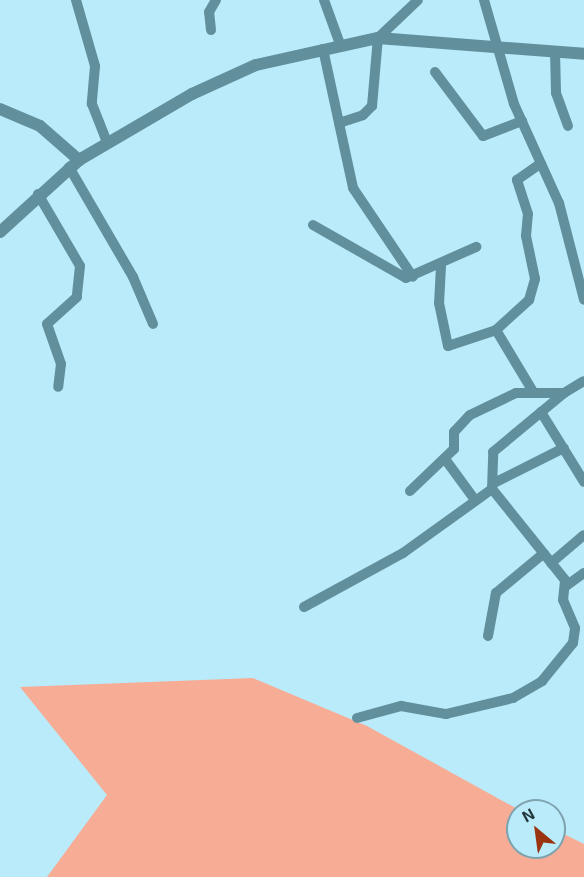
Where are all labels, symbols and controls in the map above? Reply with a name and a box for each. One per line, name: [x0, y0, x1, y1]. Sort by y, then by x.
north arrow: [506, 799, 566, 859]
text: N: [518, 803, 538, 826]

